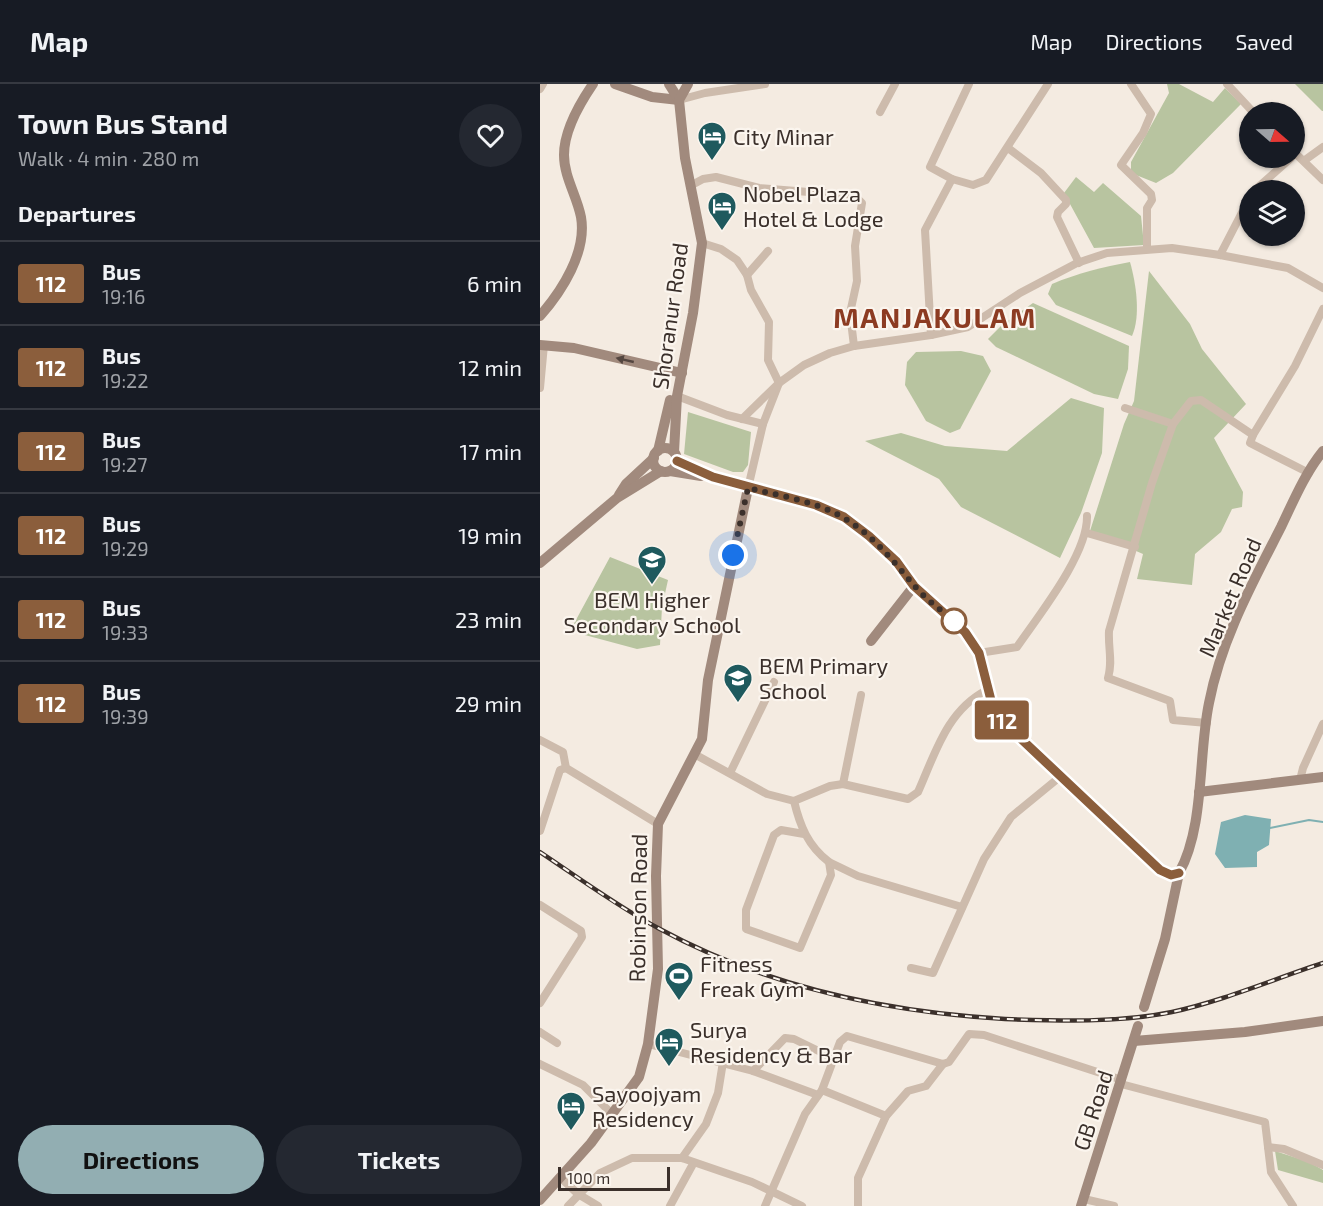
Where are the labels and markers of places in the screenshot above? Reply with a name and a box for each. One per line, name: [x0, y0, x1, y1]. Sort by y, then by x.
hotel icon: City Minar: [696, 120, 728, 162]
place label: City Minar: [733, 123, 834, 149]
place label: Nobel Plaza Hotel & Lodge: [743, 180, 884, 231]
hotel icon: Nobel Plaza Hotel & Lodge: [706, 190, 738, 232]
school or university icon: BEM Higher Secondary School: [636, 544, 668, 586]
place label: BEM Higher Secondary School: [564, 586, 741, 637]
unlabelled marker: [941, 608, 967, 634]
place label: BEM Primary School: [759, 652, 889, 703]
school or university icon: BEM Primary School: [722, 662, 754, 704]
place label: Fitness Freak Gym: [700, 950, 805, 1001]
sports icon: Fitness Freak Gym: [663, 960, 695, 1002]
place label: Surya Residency & Bar: [690, 1016, 853, 1067]
hotel icon: Surya Residency & Bar: [653, 1026, 685, 1068]
place label: Sayoojyam Residency: [592, 1080, 701, 1131]
hotel icon: Sayoojyam Residency: [555, 1090, 587, 1132]

